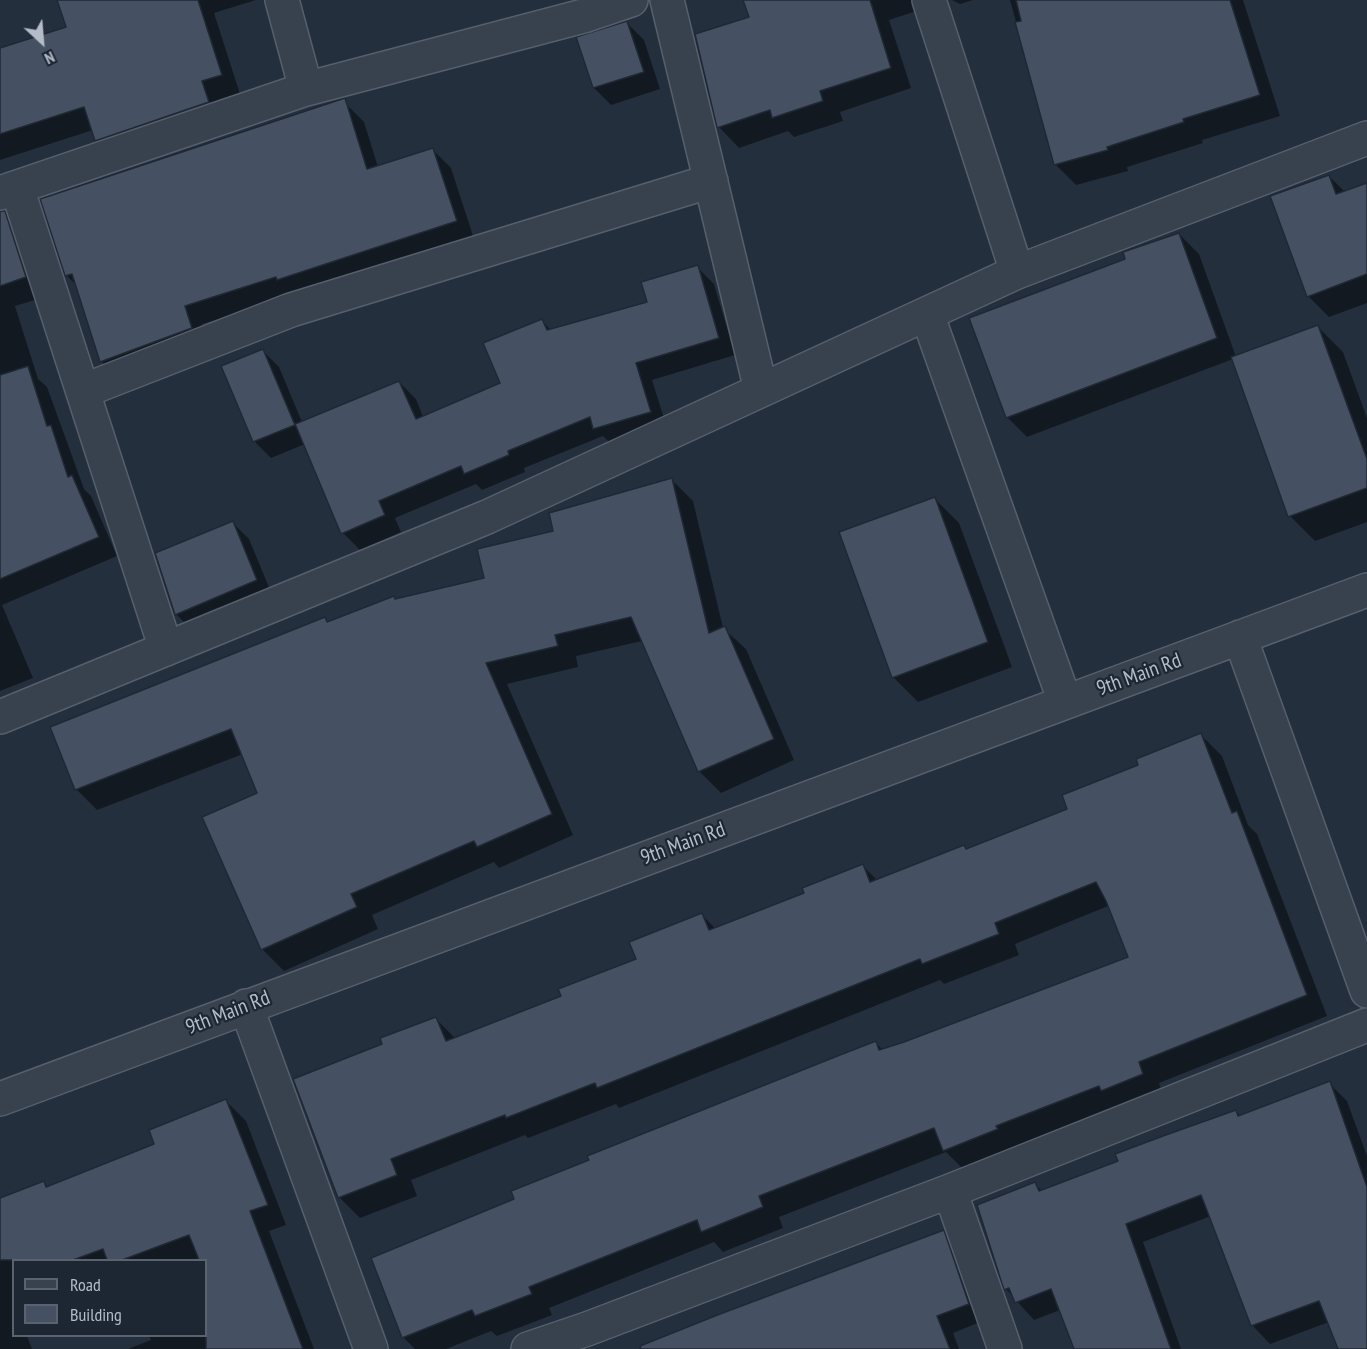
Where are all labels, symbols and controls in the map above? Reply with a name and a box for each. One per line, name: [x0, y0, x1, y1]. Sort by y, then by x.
north arrow: [12, 12, 72, 72]
text: N: [42, 47, 58, 69]
street label: 9th Main Rd: [1093, 648, 1185, 702]
street label: 9th Main Rd: [637, 817, 729, 871]
street label: 9th Main Rd: [182, 985, 274, 1041]
legend: [12, 1259, 207, 1337]
text: Road: [70, 1273, 101, 1296]
text: Building: [70, 1303, 122, 1326]

